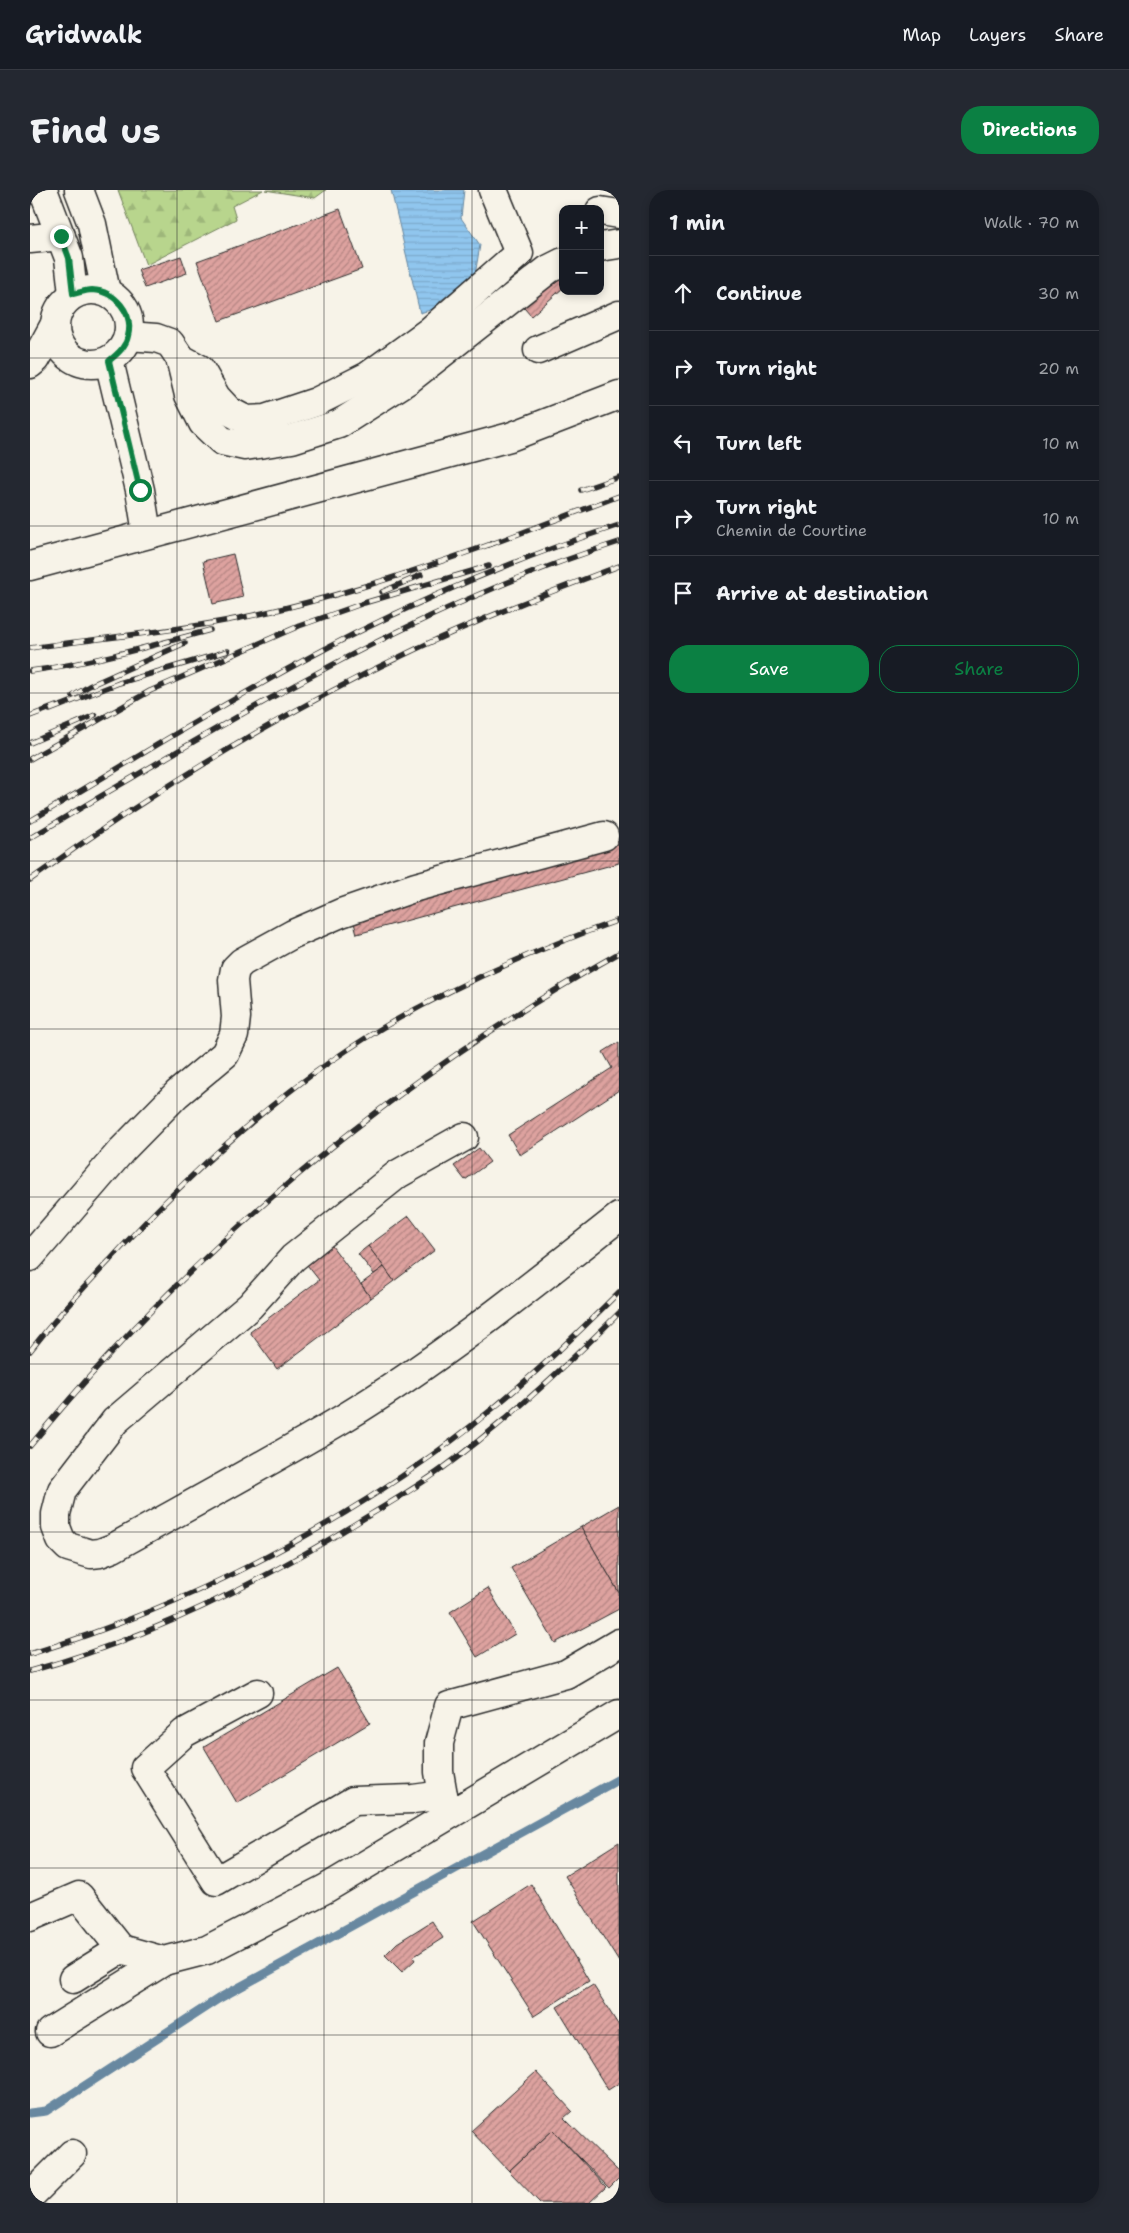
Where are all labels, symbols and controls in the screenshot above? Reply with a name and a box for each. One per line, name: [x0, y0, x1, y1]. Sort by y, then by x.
text: Gridwalk: [25, 19, 142, 51]
text: Map: [903, 23, 941, 47]
text: Layers: [969, 23, 1026, 47]
text: Share: [1054, 23, 1104, 47]
button: Directions: [961, 106, 1099, 154]
text: Find us: [30, 107, 161, 154]
map controls: [559, 205, 604, 295]
button: +: [559, 205, 604, 250]
text: 1 min: [669, 209, 725, 237]
text: Walk · 70 m: [984, 212, 1079, 233]
route end: [50, 225, 73, 248]
button: −: [559, 250, 604, 295]
icon: ahead: [669, 279, 697, 307]
text: Continue: [716, 281, 802, 306]
text: 30 m: [1038, 283, 1079, 304]
icon: right: [669, 354, 697, 382]
text: Turn right: [716, 356, 817, 381]
text: 20 m: [1038, 358, 1079, 379]
icon: left: [669, 429, 697, 457]
text: Turn left: [716, 431, 802, 456]
text: 10 m: [1042, 433, 1079, 454]
route start: [129, 479, 152, 502]
text: Turn right: [716, 495, 817, 520]
icon: right: [669, 504, 697, 532]
text: 10 m: [1042, 508, 1079, 529]
text: Chemin de Courtine: [716, 520, 867, 541]
icon: arrive: [669, 579, 697, 607]
text: Arrive at destination: [716, 581, 928, 606]
button: Save: [669, 645, 869, 693]
button: Share: [879, 645, 1079, 693]

